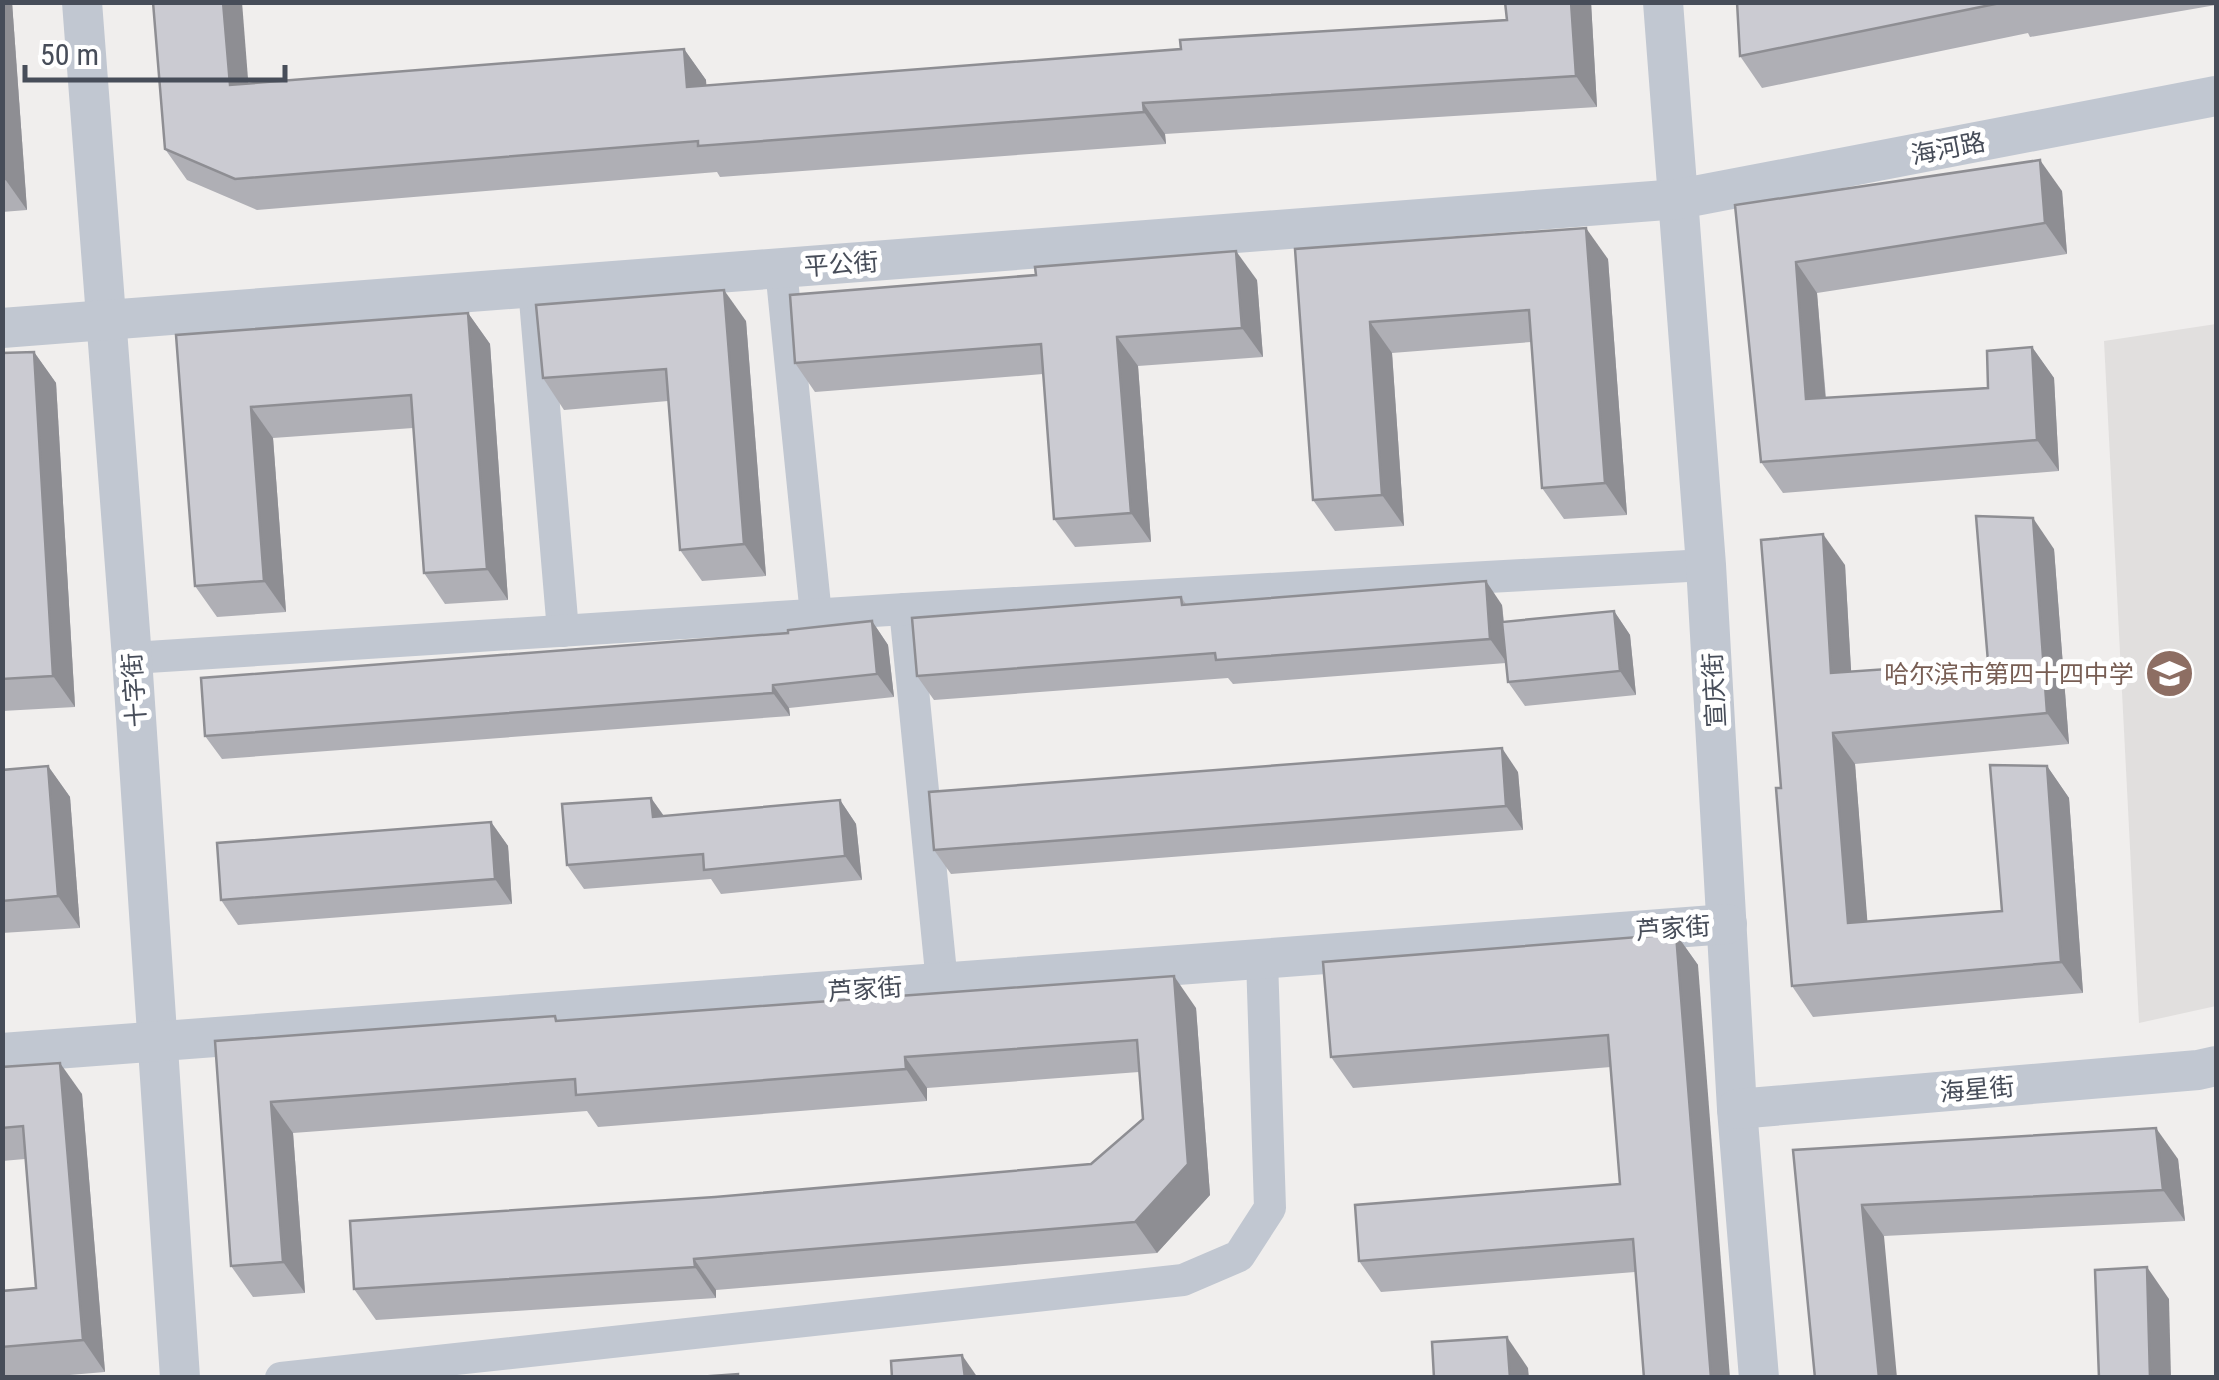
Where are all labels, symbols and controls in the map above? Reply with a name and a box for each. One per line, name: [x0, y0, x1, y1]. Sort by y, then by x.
scale bar: [25, 20, 285, 82]
text: 50 m: [40, 37, 99, 72]
street label: 海河路: [1909, 127, 1988, 170]
street label: 平公街: [803, 247, 879, 282]
school or university icon: 哈尔滨市第四十四中学: [2143, 648, 2195, 700]
street label: 十字街: [117, 652, 152, 728]
street label: 宣庆街: [1698, 652, 1731, 728]
place label: 哈尔滨市第四十四中学: [1884, 660, 2134, 689]
street label: 芦家街: [1635, 911, 1711, 946]
street label: 芦家街: [827, 972, 903, 1007]
street label: 海星街: [1938, 1072, 2016, 1107]

